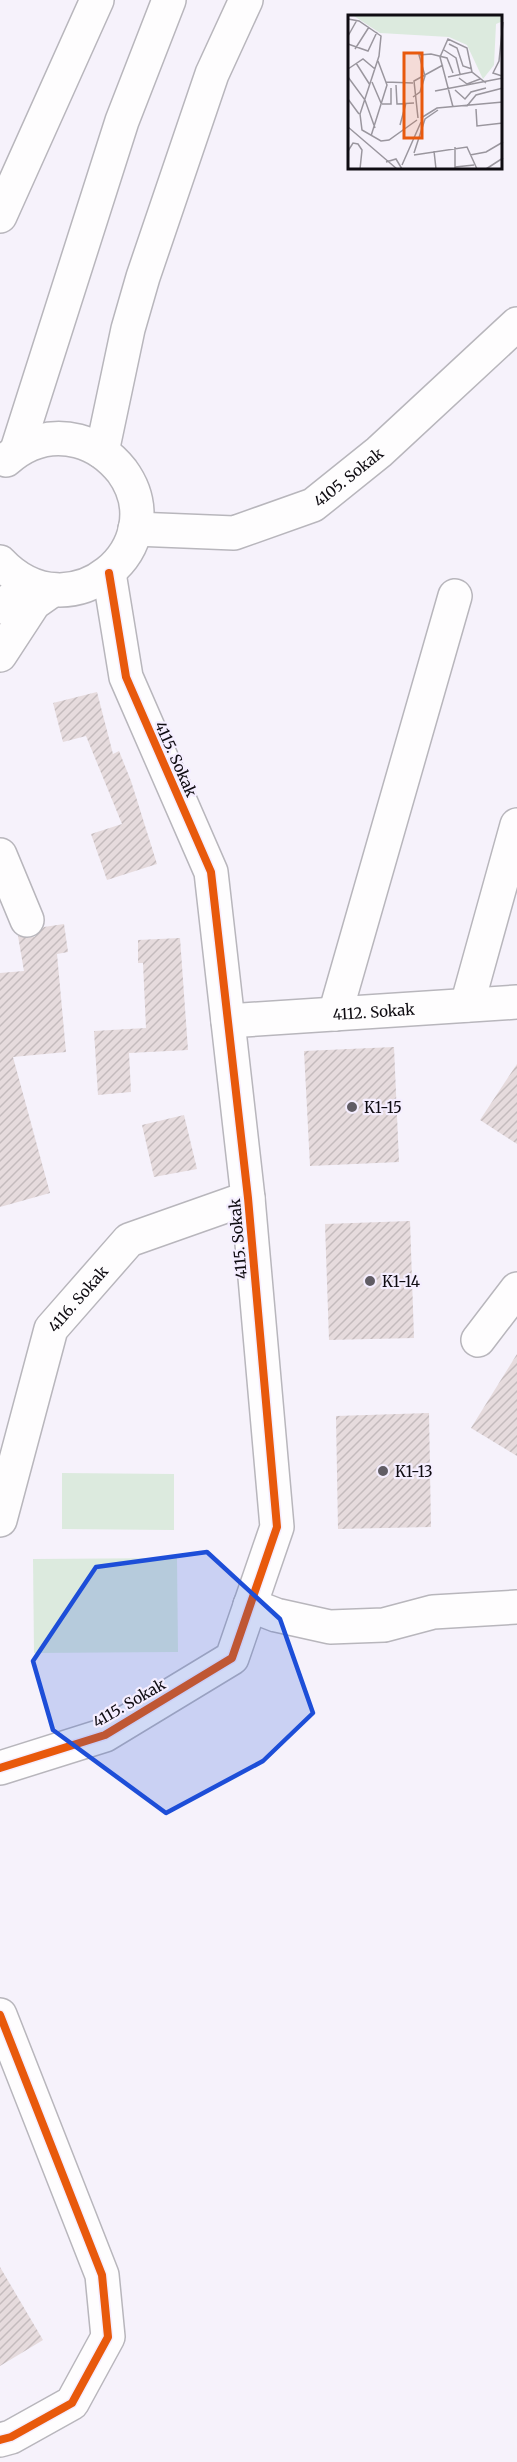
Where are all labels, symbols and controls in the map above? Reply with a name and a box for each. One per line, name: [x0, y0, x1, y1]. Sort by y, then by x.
inset map: [348, 15, 502, 170]
street label: 4105. Sokak: [310, 443, 387, 510]
street label: 4115. Sokak: [151, 718, 201, 800]
street label: 4112. Sokak: [332, 999, 416, 1024]
place label: K1-15: [364, 1098, 402, 1117]
marker: K1-15: [345, 1100, 359, 1114]
street label: 4115. Sokak: [225, 1197, 251, 1280]
street label: 4116. Sokak: [44, 1261, 112, 1336]
place label: K1-14: [382, 1272, 420, 1291]
marker: K1-14: [363, 1274, 377, 1288]
place label: K1-13: [395, 1462, 433, 1481]
marker: K1-13: [376, 1464, 390, 1478]
street label: 4115. Sokak: [89, 1674, 169, 1731]

